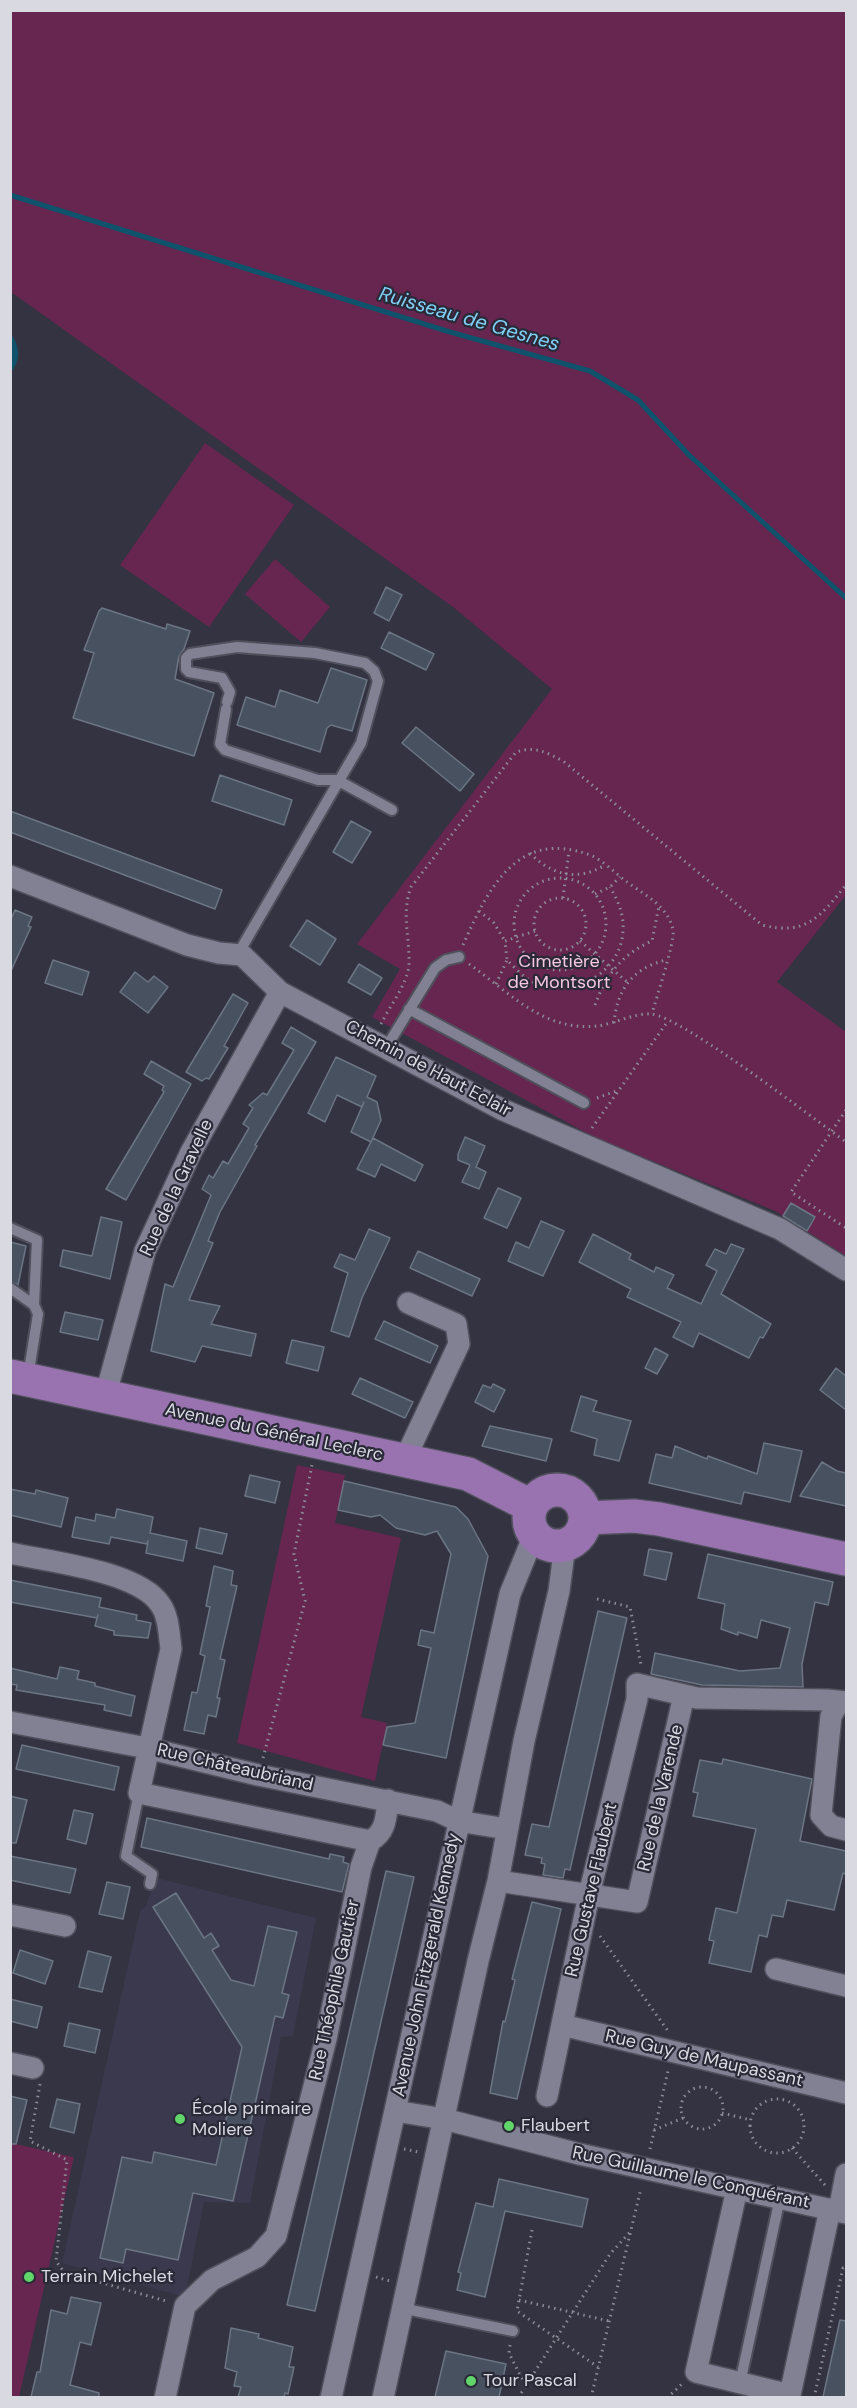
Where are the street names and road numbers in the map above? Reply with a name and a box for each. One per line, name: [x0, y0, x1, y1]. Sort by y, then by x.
street label: Chemin de Haut Eclair: [341, 1016, 515, 1122]
street label: Rue de la Gravelle: [136, 1116, 218, 1260]
street label: Avenue du Général Leclerc: [163, 1399, 385, 1467]
street label: Rue de la Varende: [634, 1722, 688, 1874]
street label: Rue Châteaubriand: [155, 1740, 315, 1796]
street label: Rue Gustave Flaubert: [561, 1801, 623, 1979]
street label: Avenue John Fitzgerald Kennedy: [388, 1831, 466, 2099]
street label: Rue Théophile Gautier: [305, 1898, 365, 2082]
street label: Rue Guy de Maupassant: [603, 2026, 805, 2092]
street label: Rue Guillaume le Conquérant: [570, 2142, 812, 2214]

